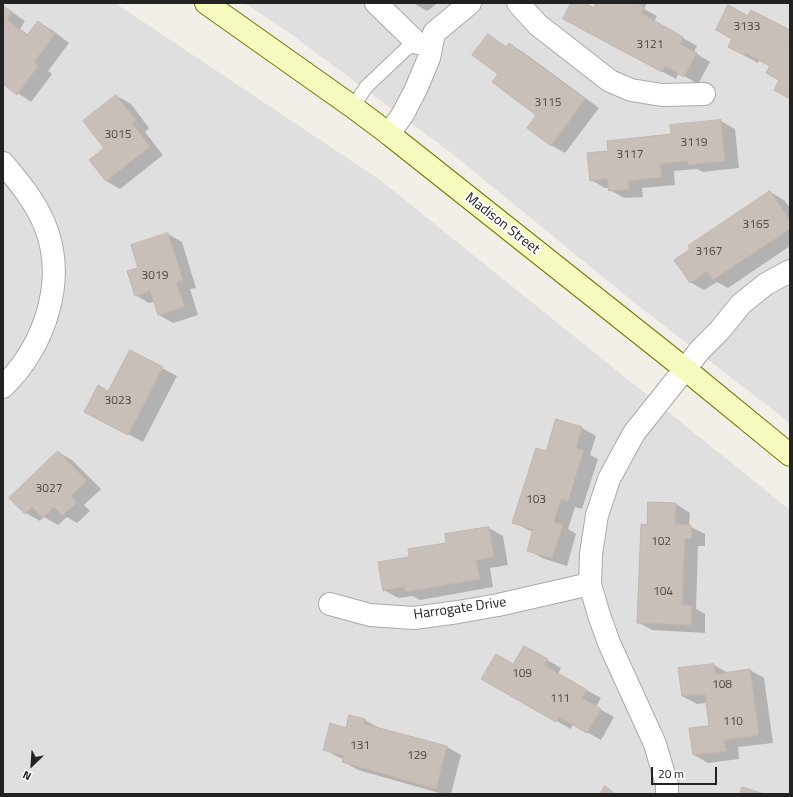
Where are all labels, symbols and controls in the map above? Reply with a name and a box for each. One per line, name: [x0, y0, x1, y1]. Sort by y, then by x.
house number: 3133: [734, 20, 760, 34]
house number: 3121: [637, 38, 663, 52]
house number: 3115: [535, 96, 561, 110]
house number: 3015: [105, 128, 131, 142]
house number: 3119: [681, 136, 707, 150]
house number: 3117: [617, 148, 643, 162]
street label: Madison Street: [461, 190, 543, 258]
house number: 3165: [743, 218, 769, 232]
house number: 3167: [696, 245, 722, 259]
house number: 3019: [142, 269, 168, 283]
house number: 3023: [105, 394, 131, 408]
house number: 3027: [36, 482, 62, 496]
house number: 103: [526, 493, 546, 507]
house number: 102: [651, 535, 671, 549]
house number: 104: [653, 585, 673, 599]
street label: Harrogate Drive: [413, 594, 507, 624]
house number: 109: [512, 667, 532, 681]
house number: 108: [712, 678, 732, 692]
house number: 111: [550, 692, 570, 706]
house number: 110: [723, 715, 743, 729]
house number: 131: [350, 739, 370, 753]
north arrow: [12, 745, 52, 785]
house number: 129: [407, 749, 427, 763]
scale bar: [653, 759, 719, 785]
text: 20 m: [658, 764, 684, 783]
text: N: [20, 767, 34, 785]

